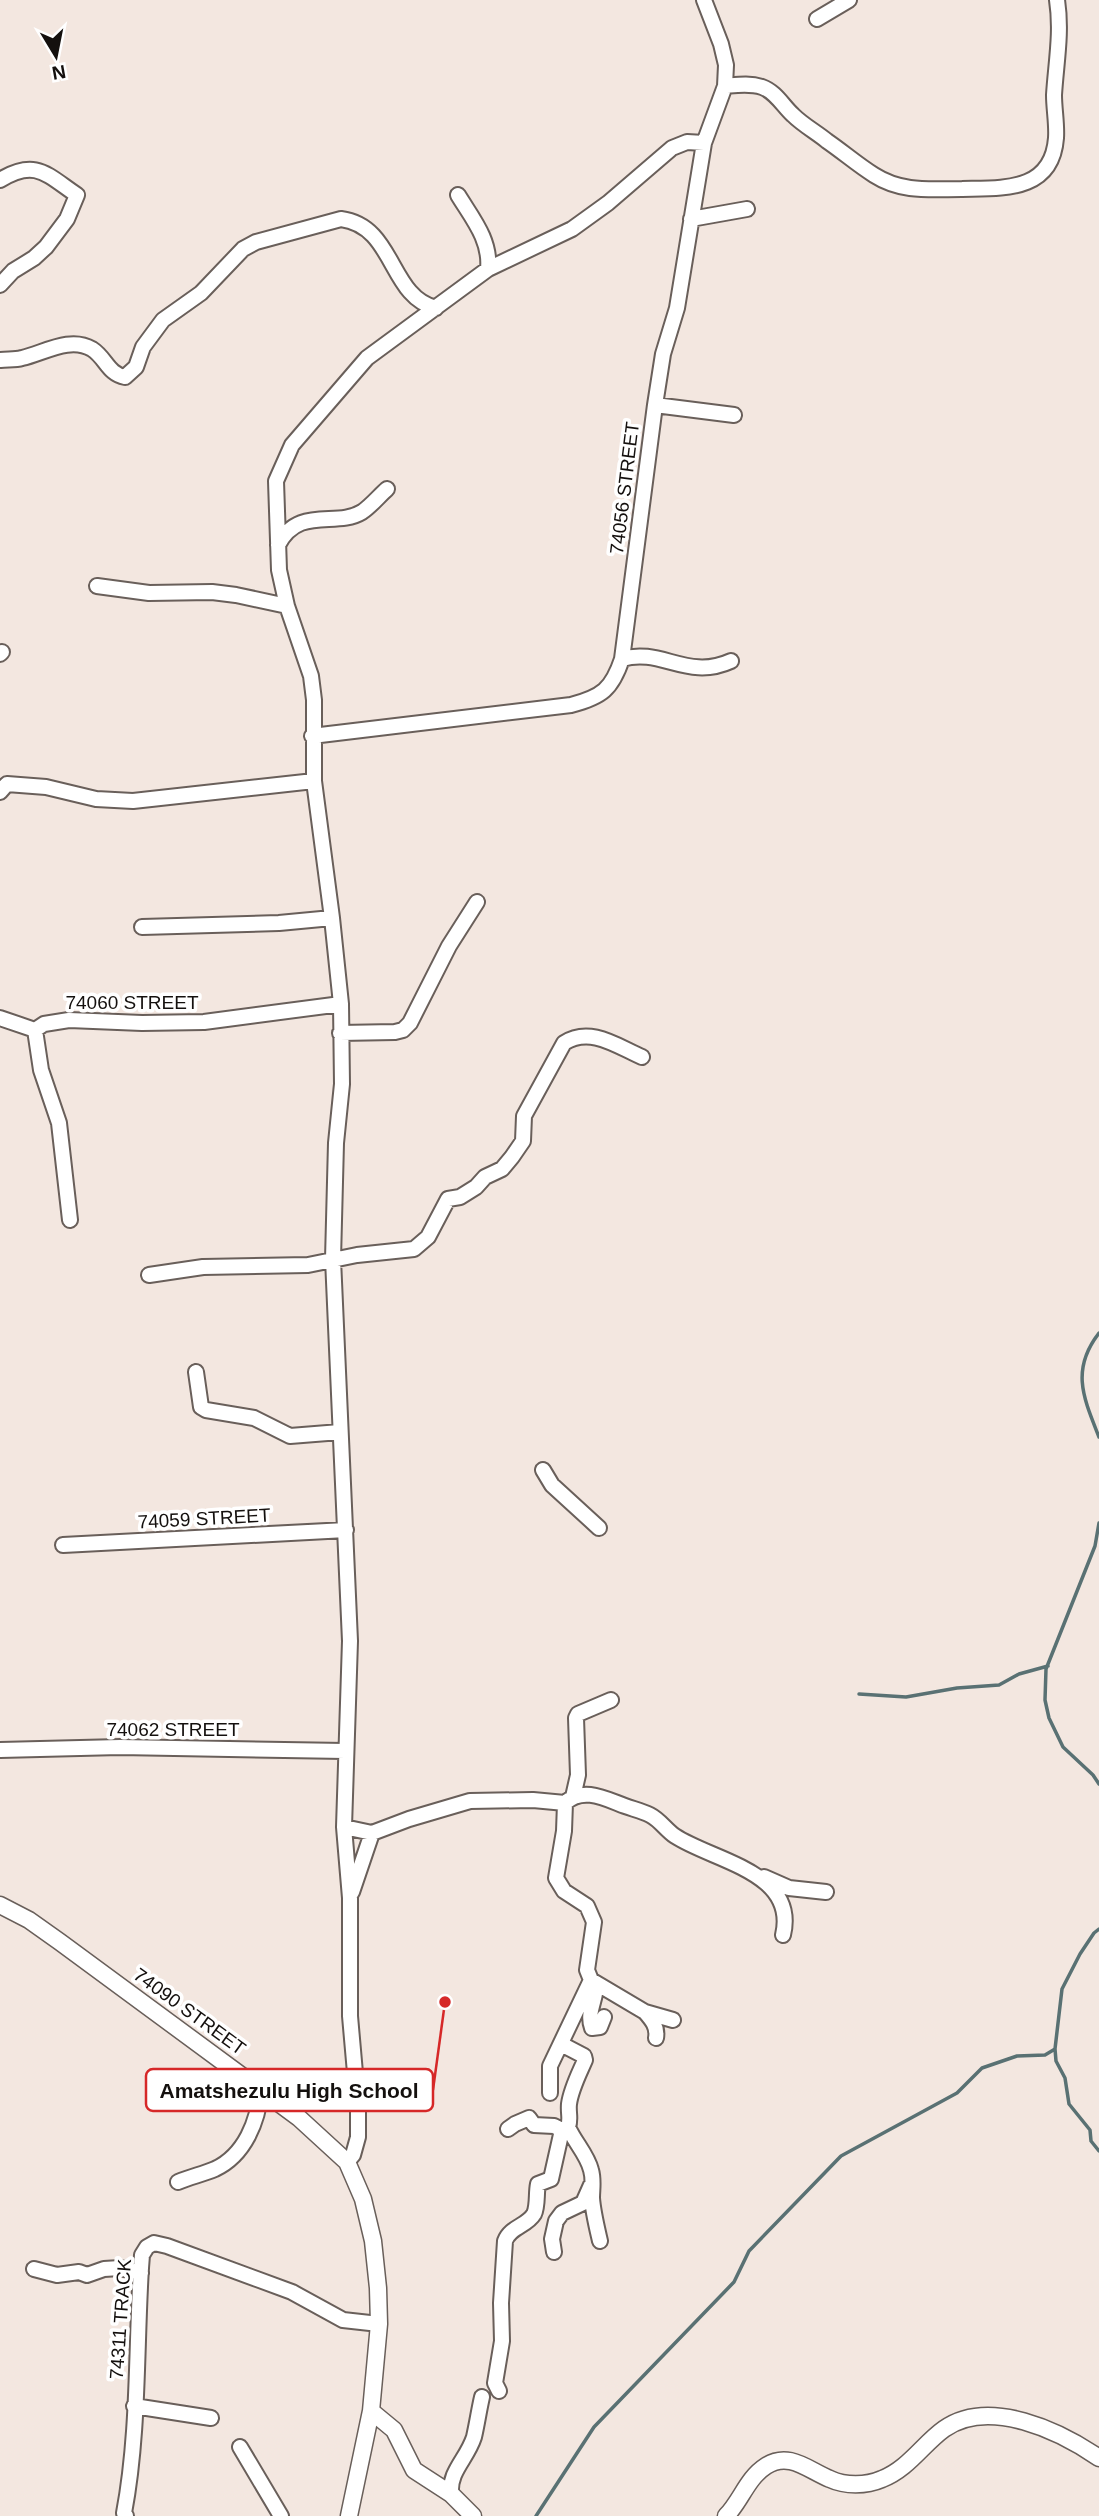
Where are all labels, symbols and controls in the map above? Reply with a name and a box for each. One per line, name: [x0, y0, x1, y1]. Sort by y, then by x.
north arrow: [21, 21, 91, 91]
text: N: [50, 61, 67, 84]
street label: 74056 STREET: [606, 420, 643, 555]
street label: 74060 STREET: [65, 992, 199, 1013]
street label: 74059 STREET: [137, 1505, 271, 1532]
street label: 74062 STREET: [106, 1719, 240, 1740]
street label: 74090 STREET: [130, 1964, 250, 2059]
callout: Amatshezulu High School: [146, 2069, 433, 2111]
text: Amatshezulu High School: [159, 2079, 419, 2102]
street label: 74311 TRACK: [106, 2258, 135, 2380]

